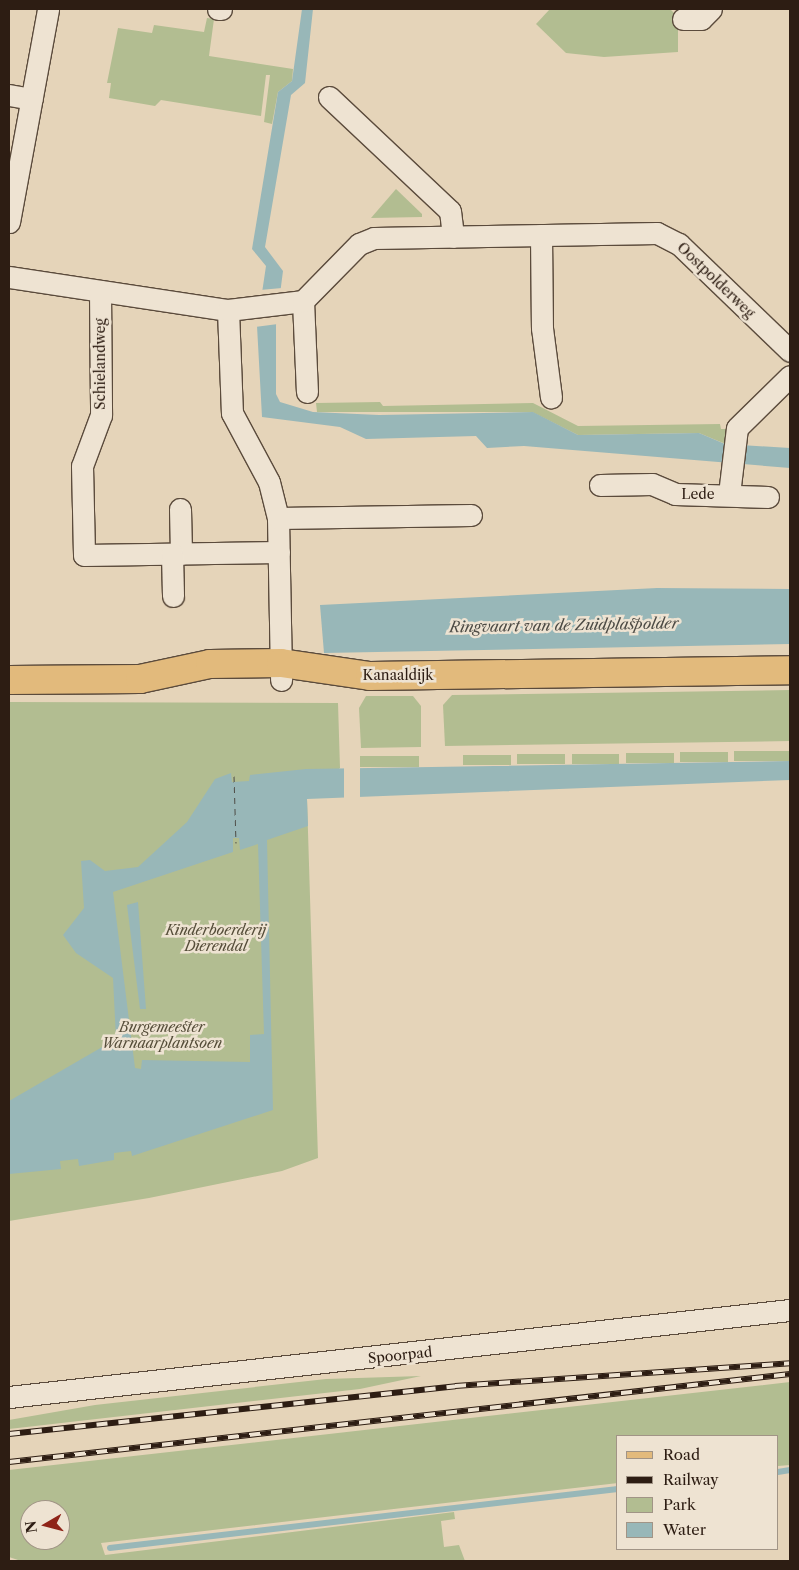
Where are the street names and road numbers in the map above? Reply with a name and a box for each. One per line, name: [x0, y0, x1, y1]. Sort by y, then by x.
street label: Oostpolderweg: [674, 239, 758, 321]
street label: Schielandweg: [92, 318, 108, 410]
street label: Lede: [681, 486, 715, 502]
street label: Kanaaldijk: [363, 667, 433, 683]
street label: Spoorpad: [367, 1343, 433, 1367]

